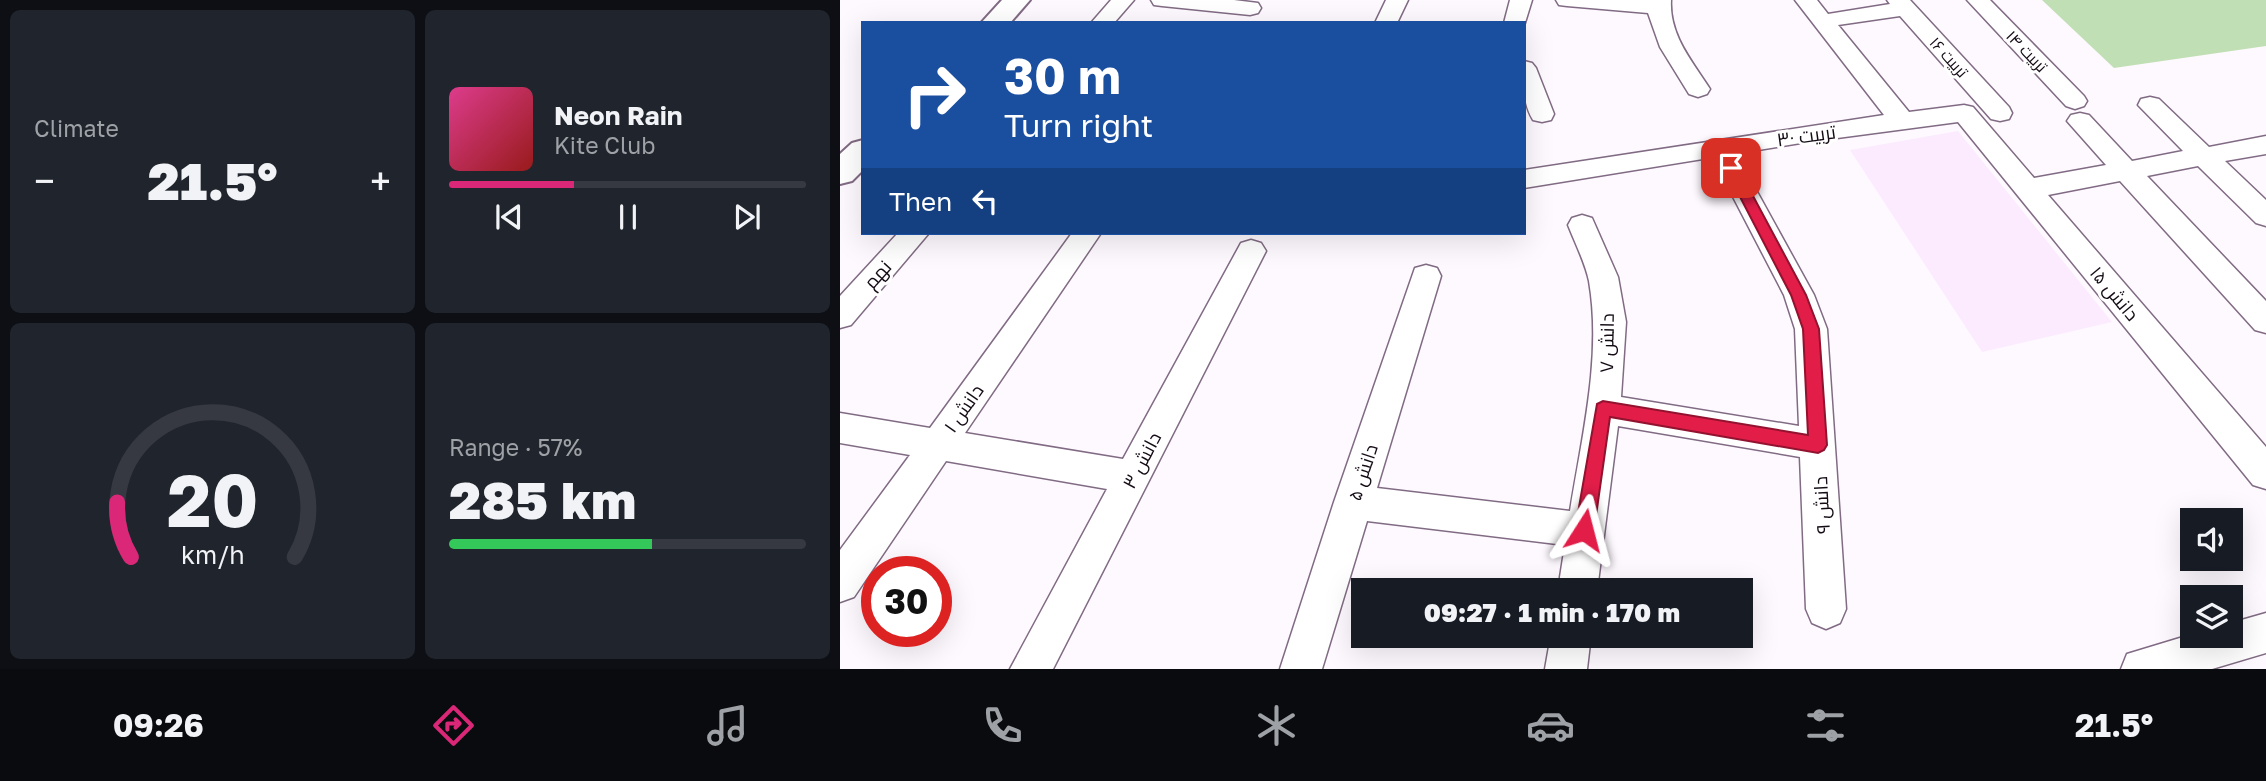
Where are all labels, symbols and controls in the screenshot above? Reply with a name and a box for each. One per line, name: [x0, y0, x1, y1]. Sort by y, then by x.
street label: تربیت ۱۴: [2002, 26, 2052, 77]
street label: تربیت ۱۶: [1926, 33, 1973, 82]
text: 30 m: [1004, 46, 1121, 105]
icon: right: [889, 49, 980, 140]
text: Neon Rain: [554, 100, 683, 131]
text: Turn right: [1004, 106, 1153, 144]
text: Climate: [34, 114, 119, 142]
street label: تربیت ۳۰: [1775, 119, 1837, 152]
text: Kite Club: [554, 131, 655, 159]
pin: [1701, 138, 1761, 198]
text: 21.5°: [148, 149, 277, 211]
icon: arrive: [1712, 149, 1750, 187]
text: −: [34, 158, 55, 203]
text: +: [370, 158, 391, 203]
icon: left: [966, 182, 1004, 220]
text: Then: [889, 186, 952, 217]
icon: previous: [490, 198, 528, 236]
icon: pause: [609, 198, 647, 236]
icon: next: [728, 198, 766, 236]
street label: نهم: [858, 255, 898, 295]
street label: دانش ۱۵: [2085, 261, 2144, 326]
street label: دانش ۷: [1594, 313, 1619, 373]
street label: دانش ۱: [938, 379, 989, 437]
street label: دانش ۳: [1117, 428, 1166, 493]
text: Range · 57%: [449, 433, 582, 461]
street label: دانش ۵: [1342, 441, 1383, 504]
text: 20: [167, 456, 258, 543]
text: 285 km: [449, 468, 636, 530]
street label: دانش ۹: [1808, 476, 1835, 534]
position arrow: [1547, 493, 1621, 567]
map controls: [2180, 508, 2243, 648]
button: sound: [2180, 508, 2243, 571]
text: km/h: [181, 539, 244, 570]
speed limit sign: 30: [861, 556, 952, 647]
button: layers: [2180, 585, 2243, 648]
text: 09:27 · 1 min · 170 m: [1424, 597, 1680, 628]
icon: directions: [429, 701, 478, 750]
icon: music: [703, 701, 752, 750]
icon: phone: [978, 701, 1027, 750]
icon: climate: [1252, 701, 1301, 750]
icon: car: [1526, 701, 1575, 750]
icon: filters: [1801, 701, 1850, 750]
text: 09:26: [113, 706, 204, 744]
text: 21.5°: [2075, 706, 2153, 744]

